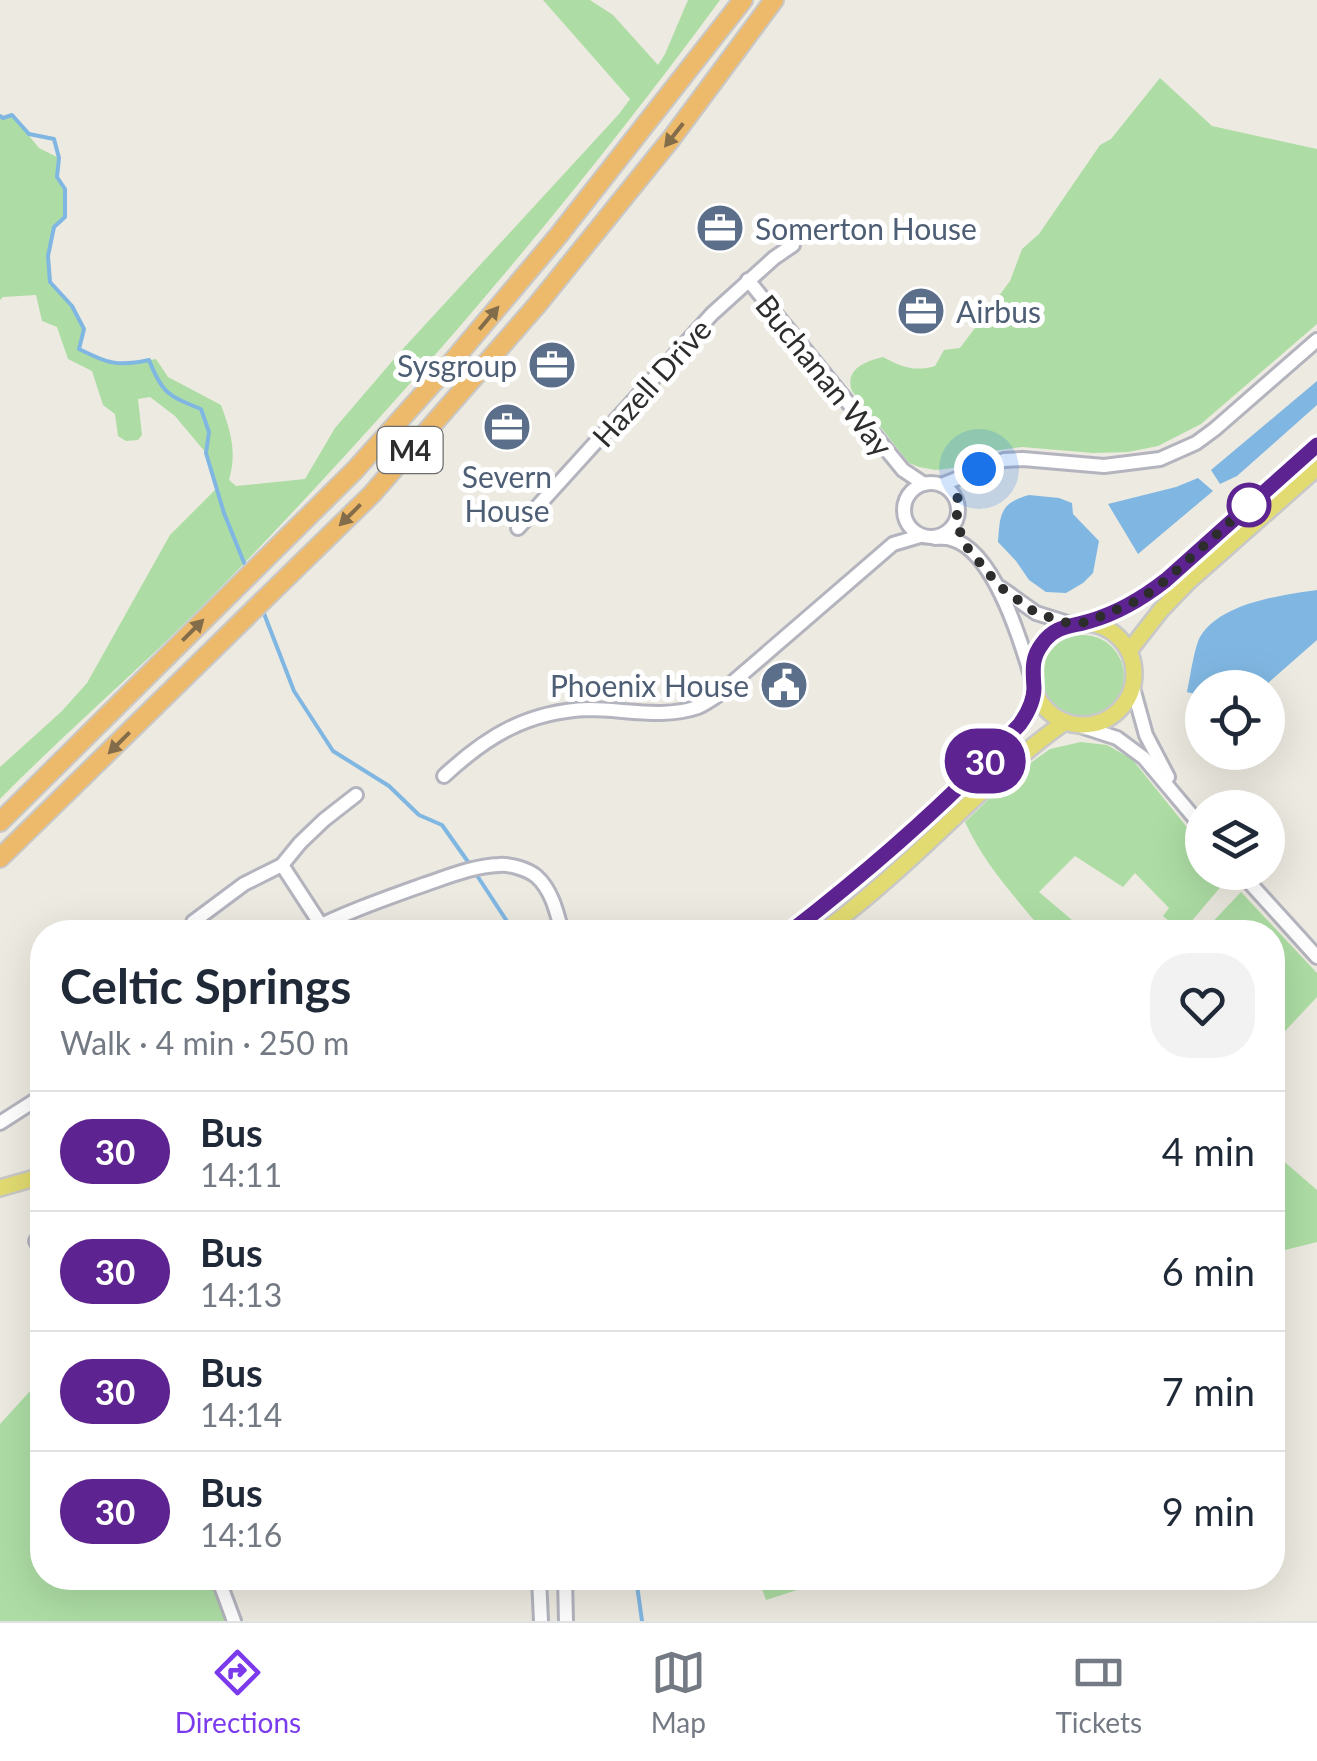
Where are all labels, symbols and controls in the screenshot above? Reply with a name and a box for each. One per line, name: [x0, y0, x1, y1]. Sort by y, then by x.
one-way arrow: [664, 122, 685, 147]
office icon: Somerton House: [694, 202, 746, 254]
place label: Somerton House: [755, 210, 977, 246]
office icon: Airbus: [895, 285, 947, 337]
street label: Buchanan Way: [749, 287, 901, 463]
place label: Airbus: [956, 293, 1041, 329]
one-way arrow: [478, 306, 500, 331]
street label: Hazell Drive: [584, 311, 718, 453]
office icon: Sysgroup: [526, 339, 578, 391]
place label: Sysgroup: [397, 347, 517, 383]
office icon: Severn House: [481, 401, 533, 453]
road number: M4: [378, 427, 442, 473]
your location: [954, 444, 1004, 494]
place label: Severn House: [462, 458, 552, 528]
unlabelled marker: [1228, 484, 1270, 526]
one-way arrow: [339, 503, 363, 527]
one-way arrow: [181, 619, 205, 643]
public building icon: Phoenix House: [758, 659, 810, 711]
place label: Phoenix House: [550, 667, 749, 703]
map controls: [1185, 670, 1285, 890]
button: locate: [1185, 670, 1285, 770]
line badge: 30: [940, 728, 1030, 794]
one-way arrow: [107, 731, 131, 755]
text: 30: [965, 740, 1005, 782]
button: layers: [1185, 790, 1285, 890]
button: heart: [1150, 953, 1255, 1058]
text: Celtic Springs: [60, 957, 351, 1014]
text: Walk · 4 min · 250 m: [60, 1023, 349, 1062]
text: Bus: [200, 1109, 263, 1155]
text: 4 min: [1162, 1128, 1255, 1174]
text: 30: [95, 1130, 135, 1172]
text: 14:11: [200, 1155, 282, 1194]
text: Bus: [200, 1229, 263, 1275]
text: 6 min: [1162, 1248, 1255, 1294]
text: 30: [95, 1250, 135, 1292]
text: 14:13: [200, 1275, 282, 1314]
text: Bus: [200, 1349, 263, 1395]
text: 7 min: [1162, 1368, 1255, 1414]
text: 30: [95, 1370, 135, 1412]
text: 14:14: [200, 1395, 282, 1434]
text: Bus: [200, 1469, 263, 1515]
text: 9 min: [1162, 1488, 1255, 1534]
text: 30: [95, 1490, 135, 1532]
text: 14:16: [200, 1515, 282, 1554]
tab: Directions: [175, 1645, 301, 1739]
tab: Map: [651, 1645, 706, 1739]
tab: Tickets: [1055, 1645, 1142, 1739]

